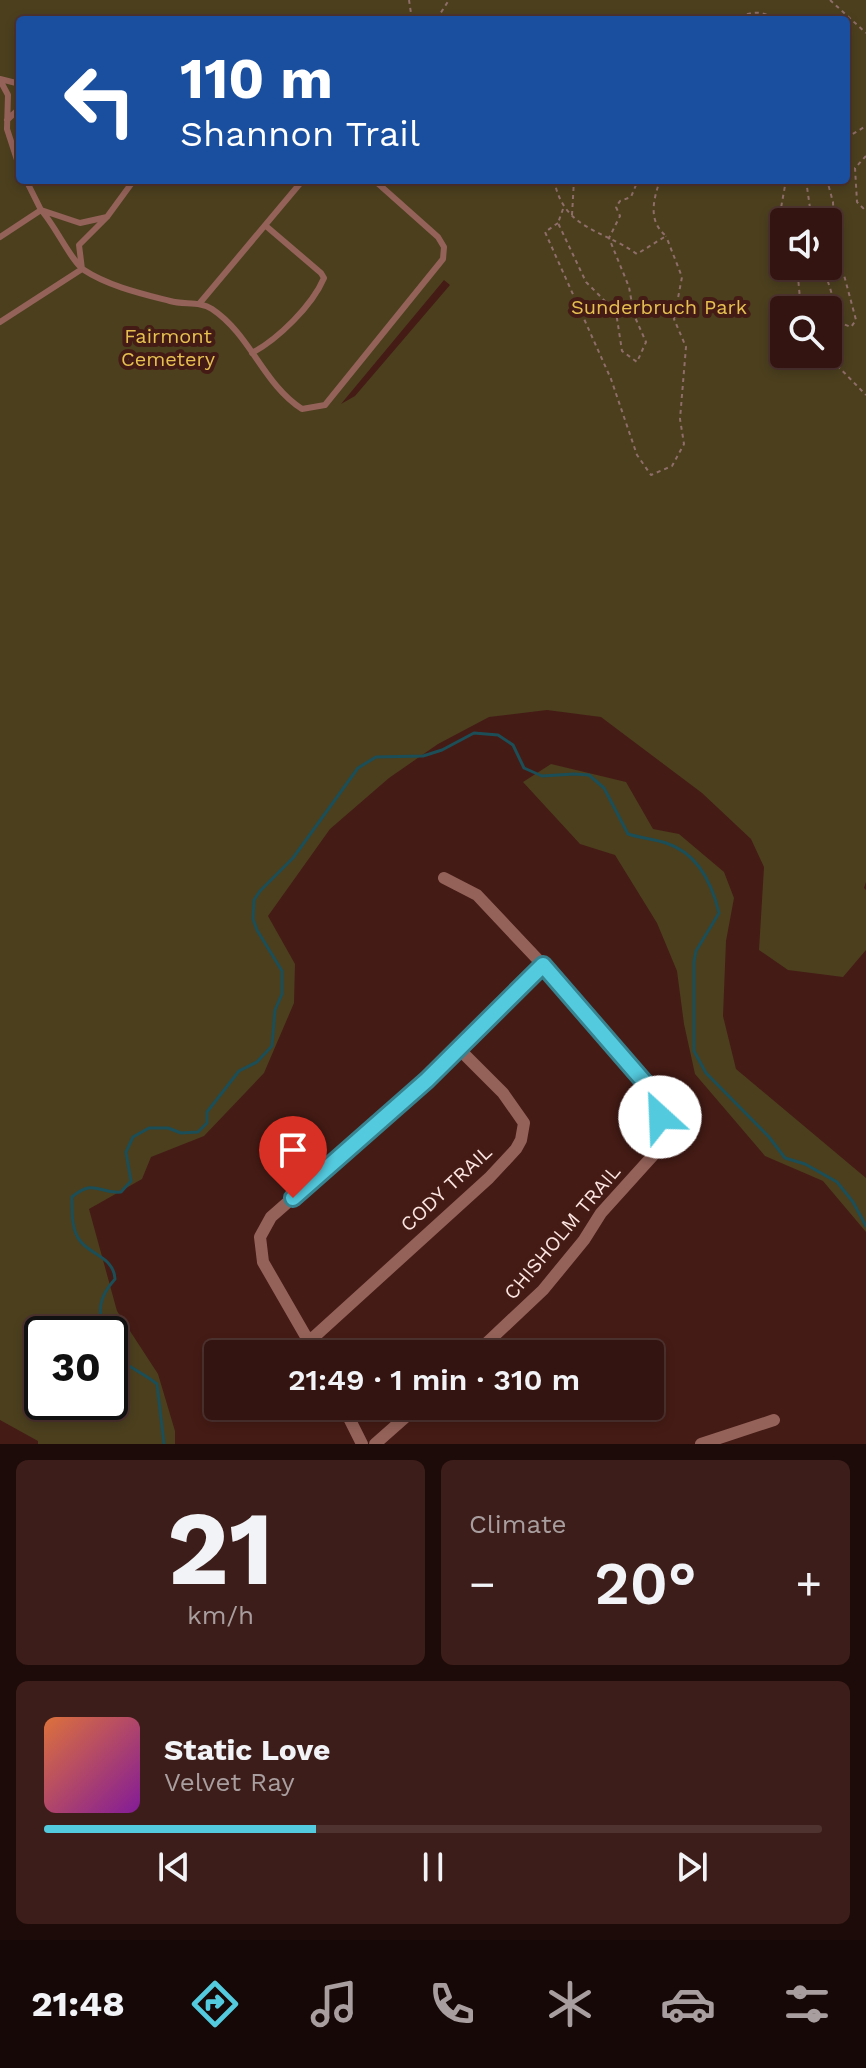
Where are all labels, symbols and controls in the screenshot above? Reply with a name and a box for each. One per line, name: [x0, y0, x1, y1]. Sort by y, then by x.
text: 110 m: [180, 46, 333, 112]
icon: left: [48, 48, 152, 152]
text: Shannon Trail: [180, 113, 420, 155]
map controls: [770, 208, 842, 368]
button: sound: [770, 208, 842, 280]
park label: Sunderbruch Park: [571, 295, 747, 319]
button: search: [770, 296, 842, 368]
park label: Fairmont Cemetery: [121, 324, 216, 371]
position arrow: [618, 1075, 702, 1159]
pin: [259, 1116, 327, 1198]
icon: arrive: [271, 1128, 315, 1172]
street label: CODY TRAIL: [395, 1140, 497, 1236]
street label: CHISHOLM TRAIL: [499, 1160, 625, 1304]
speed limit sign: 30: [24, 1316, 128, 1420]
text: 21:49 · 1 min · 310 m: [288, 1362, 580, 1397]
text: 21: [167, 1487, 274, 1609]
text: Climate: [469, 1509, 567, 1539]
text: 20°: [594, 1548, 697, 1619]
text: −: [469, 1558, 496, 1610]
text: +: [795, 1558, 822, 1610]
text: km/h: [187, 1600, 254, 1630]
text: Static Love: [164, 1732, 330, 1767]
text: Velvet Ray: [164, 1767, 295, 1797]
icon: previous: [152, 1845, 196, 1889]
icon: pause: [411, 1845, 455, 1889]
icon: next: [670, 1845, 714, 1889]
icon: directions: [187, 1976, 243, 2032]
icon: music: [306, 1976, 362, 2032]
icon: phone: [424, 1976, 480, 2032]
icon: climate: [542, 1976, 598, 2032]
icon: car: [660, 1976, 716, 2032]
icon: filters: [779, 1976, 835, 2032]
text: 21:48: [31, 1983, 125, 2025]

